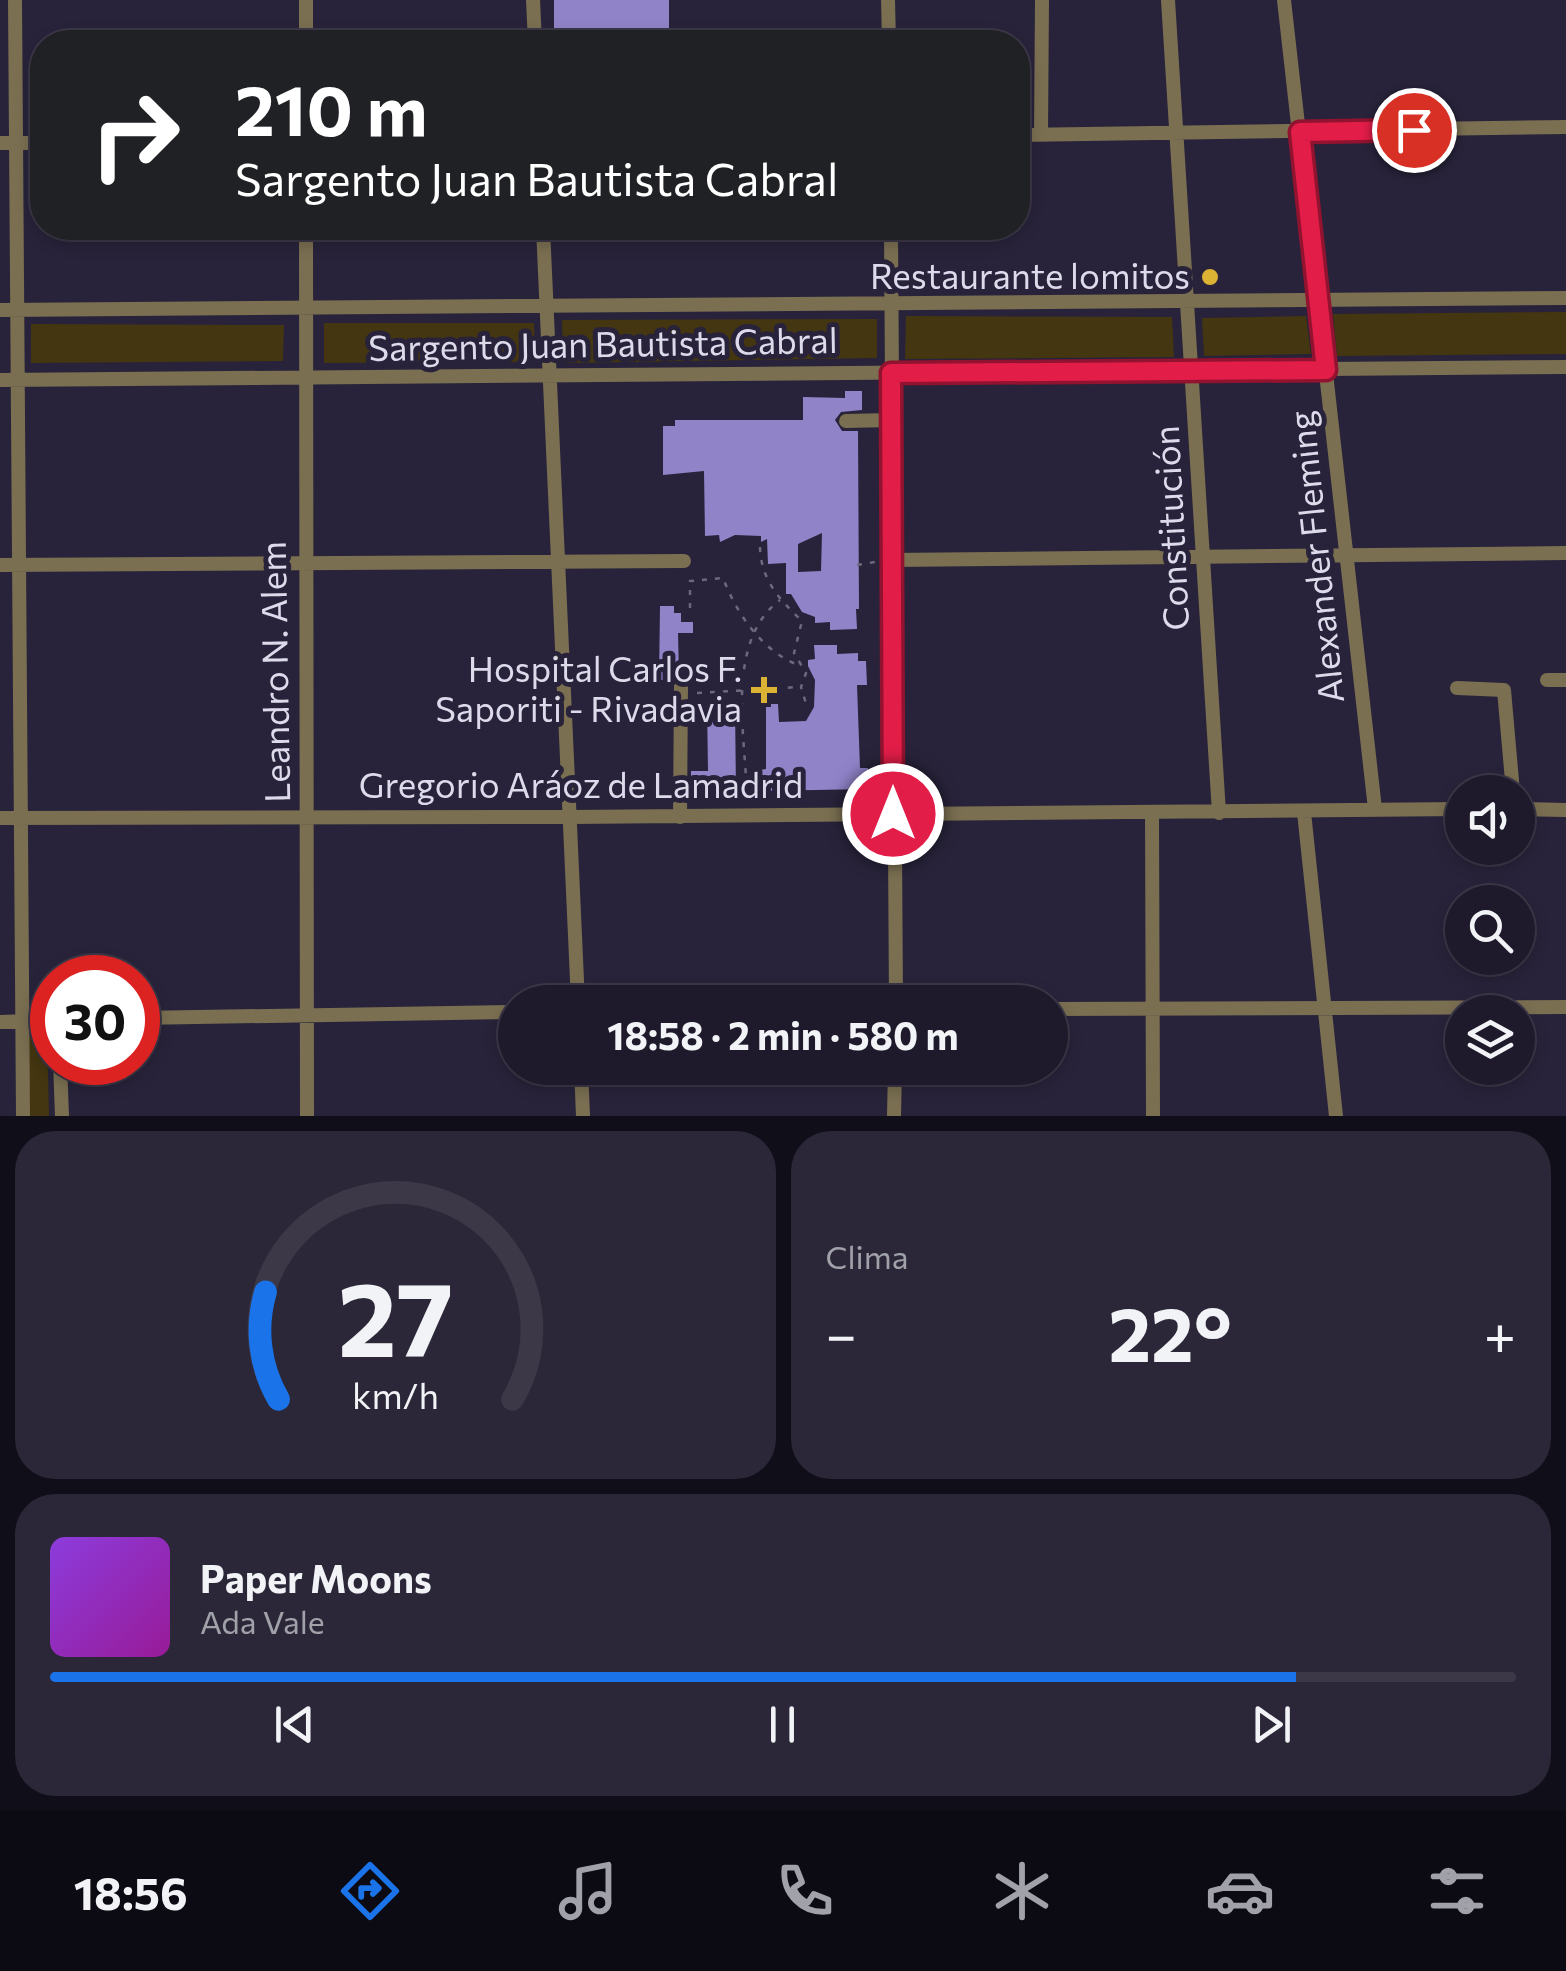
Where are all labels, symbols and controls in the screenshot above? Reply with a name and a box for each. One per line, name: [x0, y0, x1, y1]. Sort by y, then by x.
text: 210 m: [235, 65, 427, 150]
icon: right: [70, 70, 200, 200]
pin: [1372, 88, 1457, 173]
icon: arrive: [1387, 103, 1442, 158]
text: Sargento Juan Bautista Cabral: [235, 150, 838, 205]
place label: Restaurante lomitos: [870, 253, 1190, 296]
marker: Restaurante lomitos: [1199, 266, 1221, 288]
street label: Sargento Juan Bautista Cabral: [368, 317, 838, 368]
street label: Alexander Fleming: [1278, 409, 1351, 706]
street label: Constitución: [1143, 424, 1196, 632]
street label: Leandro N. Alem: [250, 541, 297, 803]
place label: Hospital Carlos F. Saporiti - Rivadavia: [435, 646, 742, 729]
marker: Hospital Carlos F. Saporiti - Rivadavia: [751, 677, 777, 703]
street label: Gregorio Aráoz de Lamadrid: [359, 762, 803, 805]
position arrow: [841, 762, 945, 866]
map controls: [1445, 775, 1535, 1085]
button: sound: [1445, 775, 1535, 865]
button: search: [1445, 885, 1535, 975]
speed limit sign: 30: [30, 955, 160, 1085]
button: layers: [1445, 995, 1535, 1085]
text: 18:58 · 2 min · 580 m: [607, 1011, 959, 1058]
text: Clima: [826, 1236, 908, 1276]
text: 27: [337, 1251, 453, 1378]
text: 22°: [1108, 1286, 1232, 1377]
text: −: [826, 1299, 857, 1366]
text: +: [1484, 1299, 1516, 1366]
text: km/h: [352, 1373, 439, 1416]
text: Paper Moons: [200, 1554, 432, 1601]
text: Ada Vale: [200, 1601, 325, 1641]
icon: previous: [267, 1697, 322, 1752]
icon: pause: [755, 1697, 810, 1752]
icon: next: [1244, 1697, 1299, 1752]
icon: directions: [335, 1856, 405, 1926]
icon: music: [553, 1856, 623, 1926]
icon: phone: [770, 1856, 840, 1926]
icon: climate: [987, 1856, 1057, 1926]
icon: car: [1205, 1856, 1275, 1926]
icon: filters: [1422, 1856, 1492, 1926]
text: 18:56: [74, 1864, 188, 1919]

